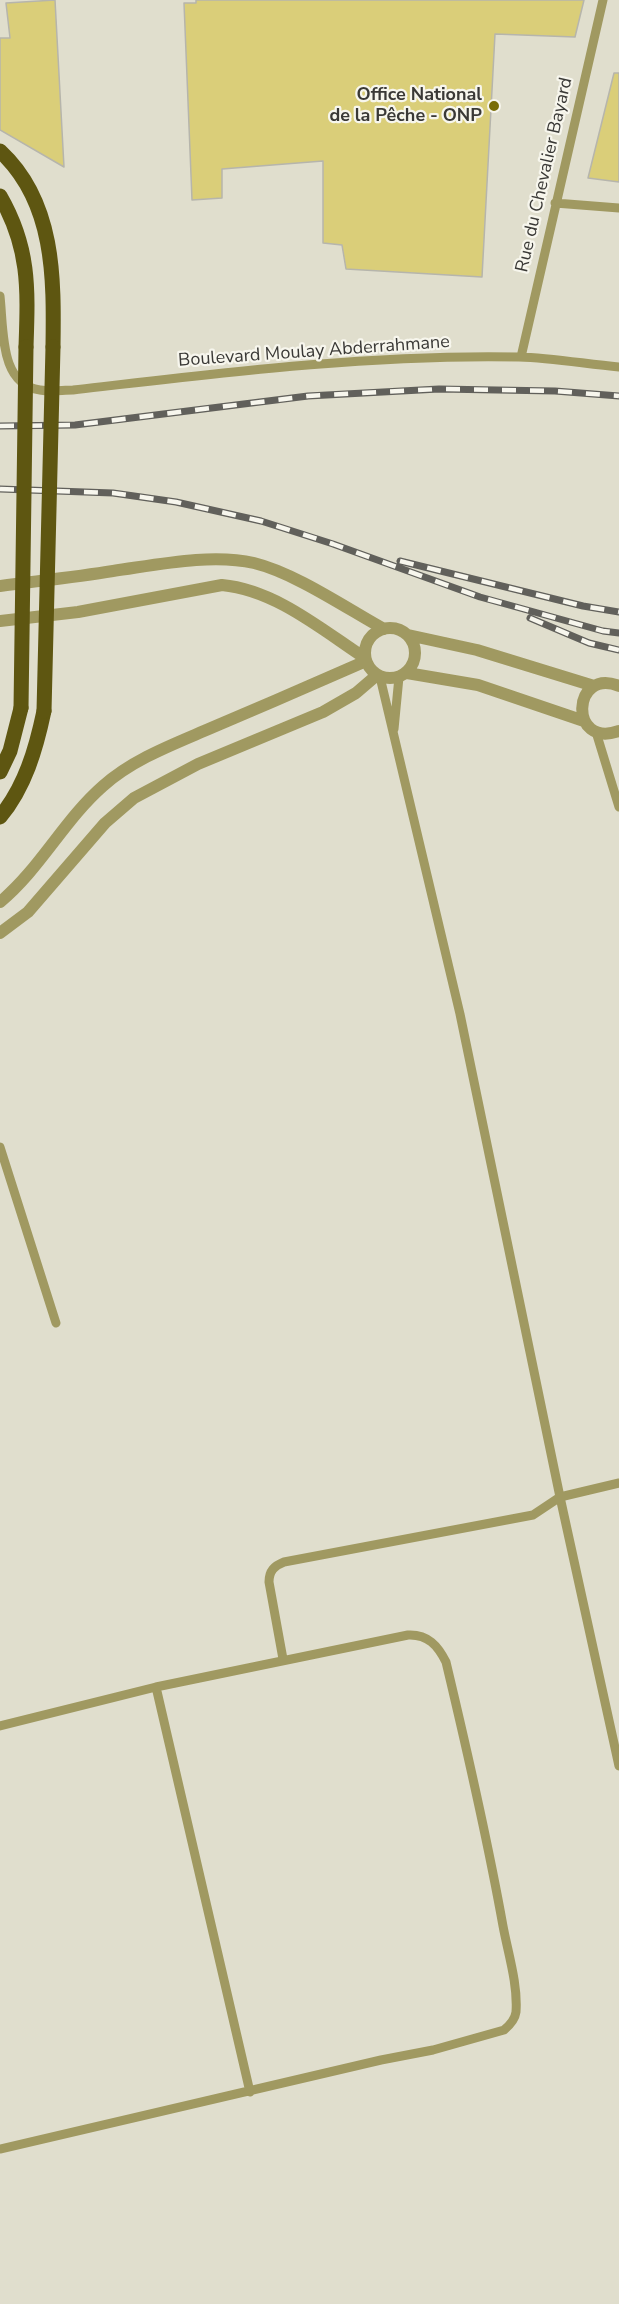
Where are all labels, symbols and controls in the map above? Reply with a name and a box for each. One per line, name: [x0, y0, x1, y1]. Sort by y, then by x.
street label: Rue du Chevalier Bayard: [512, 76, 578, 274]
place label: Office National de la Pêche - ONP: [329, 85, 482, 128]
marker: Office National de la Pêche - ONP: [487, 99, 501, 113]
street label: Boulevard Moulay Abderrahmane: [177, 332, 451, 372]

